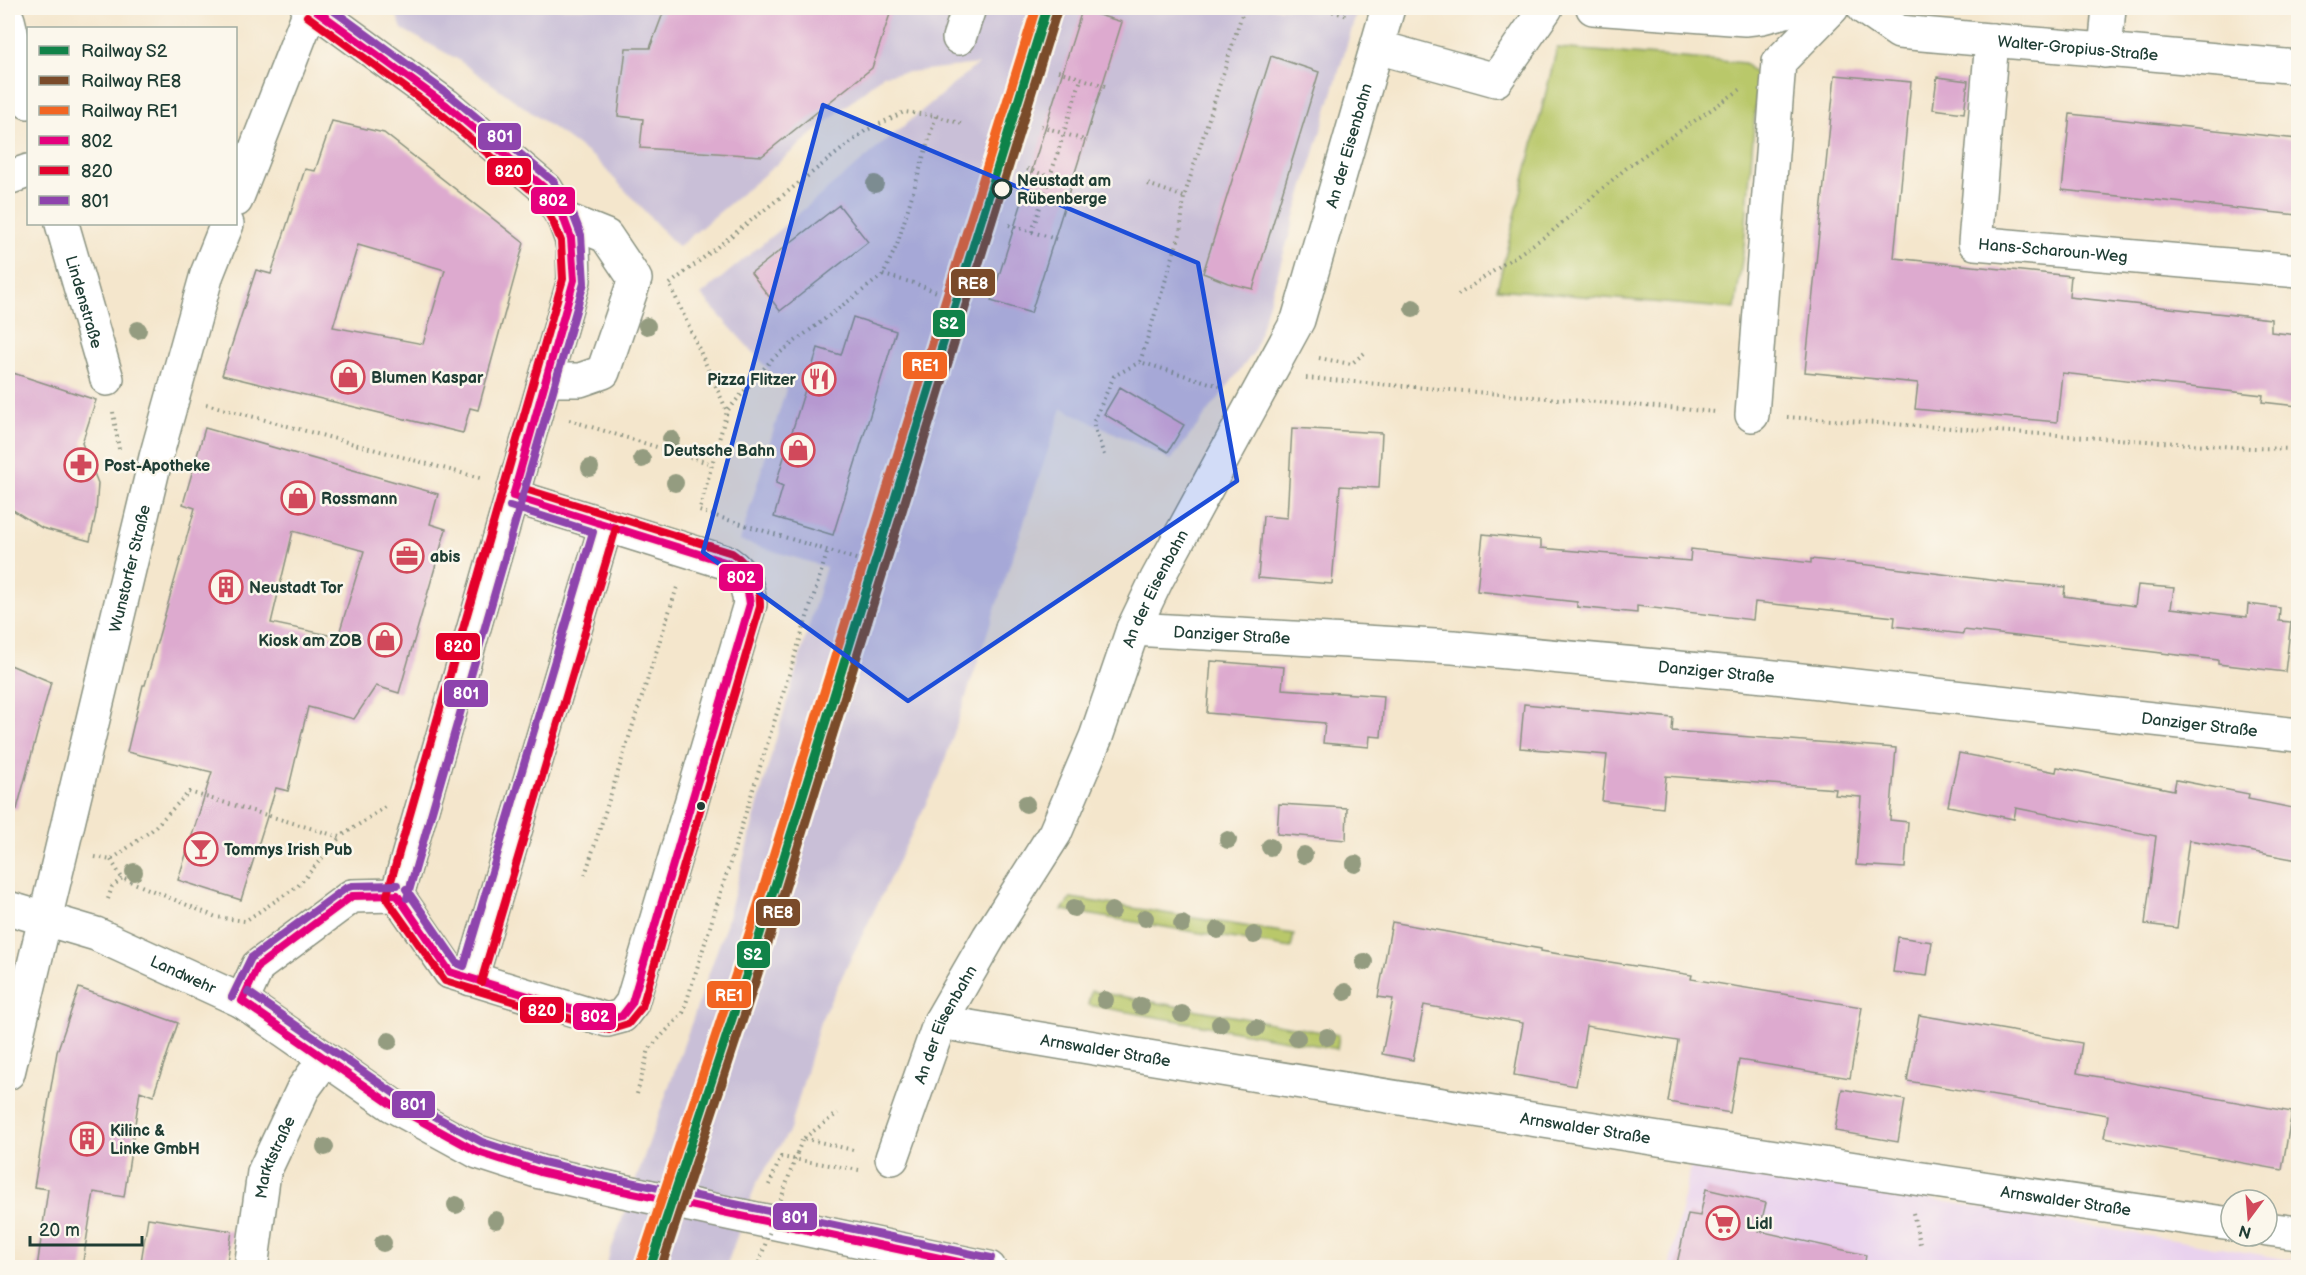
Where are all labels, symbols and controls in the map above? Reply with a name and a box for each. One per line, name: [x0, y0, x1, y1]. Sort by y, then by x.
legend: [27, 27, 237, 225]
street label: Walter-Gropius-Straße: [1997, 33, 2159, 66]
text: Railway S2: [81, 41, 168, 62]
text: Railway RE8: [81, 71, 181, 92]
street label: An der Eisenbahn: [1323, 81, 1377, 210]
text: Railway RE1: [81, 101, 178, 122]
line badge: 801: [477, 122, 522, 151]
text: 801: [487, 128, 513, 147]
text: 802: [81, 131, 113, 152]
line badge: 820: [486, 157, 532, 186]
text: 820: [81, 161, 113, 182]
text: 820: [495, 163, 523, 182]
place label: Neustadt am Rübenberge: [1017, 172, 1111, 209]
marker: Neustadt am Rübenberge: [992, 179, 1012, 199]
line badge: 802: [530, 186, 576, 215]
text: 801: [81, 191, 109, 212]
text: 802: [538, 192, 568, 211]
street label: Hans-Scharoun-Weg: [1977, 235, 2128, 267]
street label: Lindenstraße: [61, 254, 106, 351]
line badge: RE8: [950, 268, 996, 297]
text: RE8: [958, 275, 988, 294]
line badge: S2: [932, 309, 966, 338]
text: S2: [939, 315, 959, 334]
line badge: RE1: [902, 351, 948, 380]
text: RE1: [911, 357, 939, 376]
shop icon: Blumen Kaspar: [330, 359, 366, 395]
restaurant icon: Pizza Flitzer: [801, 361, 837, 397]
place label: Blumen Kaspar: [371, 369, 484, 388]
place label: Pizza Flitzer: [707, 371, 797, 390]
shop icon: Deutsche Bahn: [780, 432, 816, 468]
place label: Deutsche Bahn: [663, 442, 775, 461]
pharmacy icon: Post-Apotheke: [63, 447, 99, 483]
place label: Post-Apotheke: [104, 457, 210, 476]
shop icon: Rossmann: [280, 480, 316, 516]
place label: Rossmann: [321, 490, 398, 509]
street label: Wunstorfer Straße: [106, 503, 155, 634]
street label: An der Eisenbahn: [1119, 527, 1193, 650]
office icon: abis: [389, 538, 425, 574]
place label: abis: [430, 548, 461, 567]
line badge: 802: [718, 563, 764, 592]
building icon: Neustadt Tor: [208, 569, 244, 605]
text: 802: [726, 569, 756, 588]
place label: Neustadt Tor: [249, 579, 344, 598]
shop icon: Kiosk am ZOB: [367, 622, 403, 658]
street label: Danziger Straße: [1173, 623, 1291, 649]
place label: Kiosk am ZOB: [258, 632, 362, 651]
line badge: 820: [435, 632, 481, 661]
text: 820: [444, 638, 472, 657]
street label: Danziger Straße: [1657, 658, 1776, 688]
line badge: 801: [443, 679, 489, 708]
text: 801: [453, 685, 479, 704]
street label: Danziger Straße: [2140, 710, 2259, 742]
unlabelled marker: [695, 800, 707, 812]
bar icon: Tommys Irish Pub: [183, 831, 219, 867]
place label: Tommys Irish Pub: [224, 841, 353, 860]
line badge: RE8: [755, 898, 801, 927]
text: RE8: [763, 904, 793, 923]
line badge: S2: [736, 940, 771, 969]
text: S2: [743, 946, 763, 965]
street label: Landwehr: [147, 952, 219, 999]
street label: An der Eisenbahn: [911, 962, 982, 1087]
line badge: RE1: [706, 980, 752, 1009]
text: RE1: [715, 987, 743, 1006]
line badge: 820: [519, 996, 565, 1024]
text: 820: [528, 1002, 556, 1021]
line badge: 802: [572, 1002, 617, 1031]
text: 802: [580, 1008, 610, 1027]
street label: Arnswalder Straße: [1039, 1031, 1172, 1072]
line badge: 801: [391, 1090, 436, 1119]
text: 801: [400, 1096, 426, 1115]
street label: Arnswalder Straße: [1519, 1109, 1652, 1149]
street label: Marktstraße: [252, 1113, 300, 1200]
building icon: Kilinc & Linke GmbH: [69, 1121, 105, 1157]
place label: Kilinc & Linke GmbH: [110, 1122, 200, 1159]
street label: Arnswalder Straße: [1999, 1183, 2133, 1221]
north arrow: [2219, 1188, 2279, 1248]
line badge: 801: [772, 1202, 818, 1231]
supermarket icon: Lidl: [1705, 1205, 1741, 1241]
scale bar: [30, 1209, 142, 1247]
text: 801: [782, 1209, 808, 1228]
place label: Lidl: [1746, 1215, 1773, 1234]
text: 20 m: [39, 1220, 80, 1241]
text: N: [2237, 1220, 2254, 1242]

